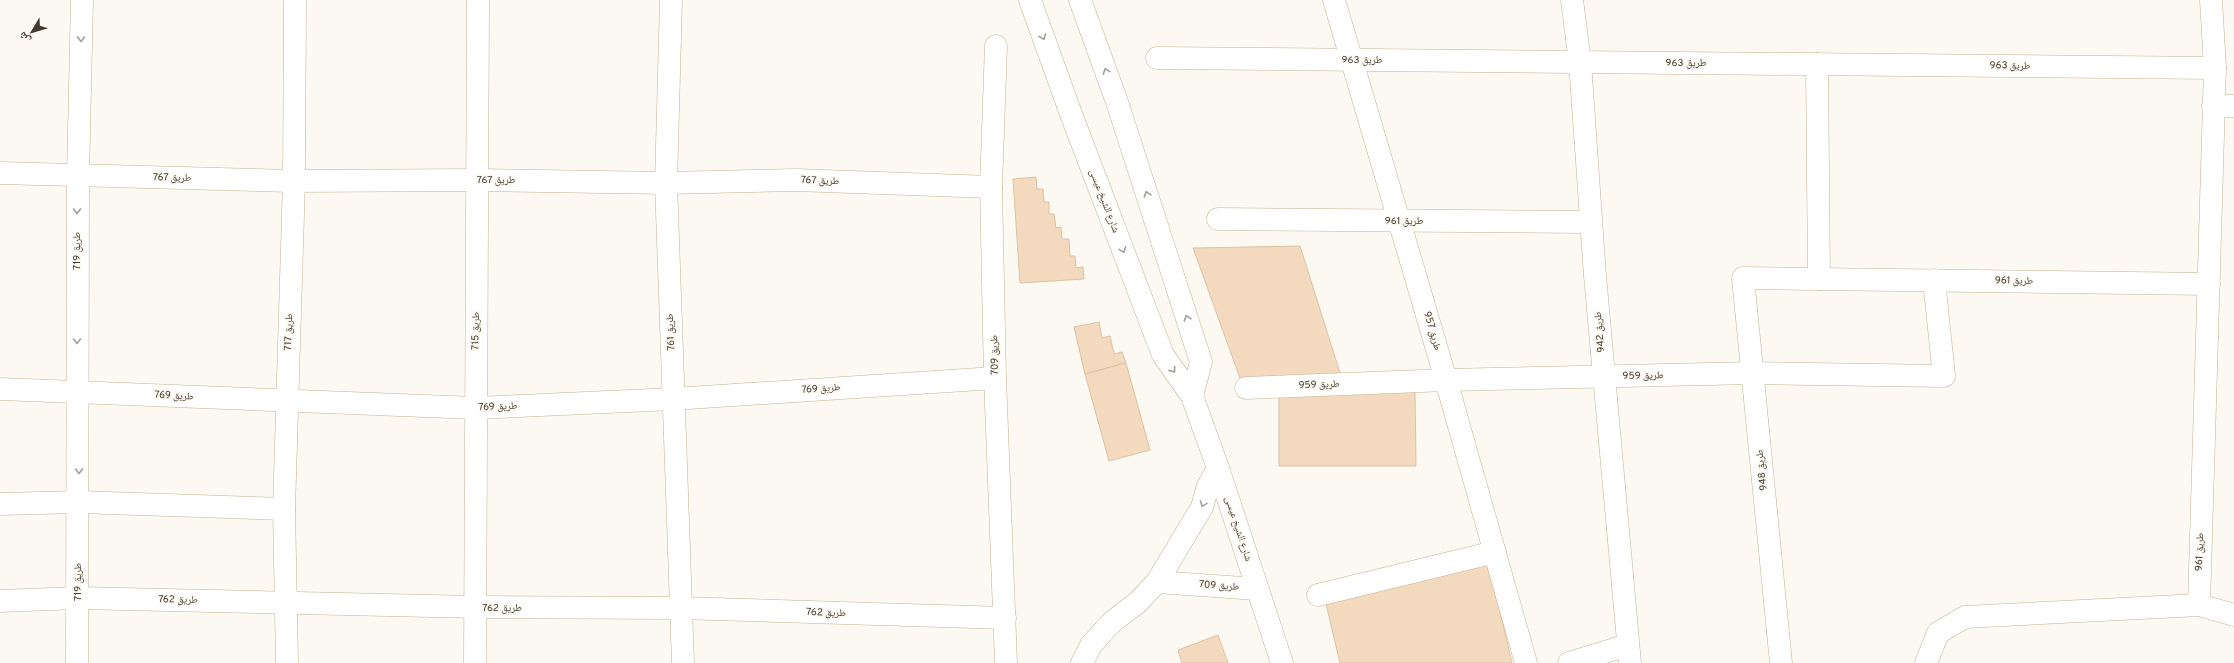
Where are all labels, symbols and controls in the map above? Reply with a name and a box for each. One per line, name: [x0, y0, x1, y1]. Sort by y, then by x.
north arrow: [12, 12, 52, 52]
text: ش: [16, 28, 34, 46]
one-way arrow: [1038, 33, 1047, 40]
one-way arrow: [77, 36, 85, 42]
street label: طريق 963: [1342, 54, 1383, 67]
street label: طريق 963: [1666, 57, 1707, 70]
street label: طريق 963: [1989, 59, 2031, 73]
one-way arrow: [1102, 67, 1111, 74]
street label: شارع الشيخ عيسى: [1086, 167, 1122, 235]
street label: طريق 767: [153, 171, 192, 185]
street label: طريق 767: [477, 174, 516, 187]
street label: طريق 767: [801, 174, 840, 188]
one-way arrow: [1143, 191, 1152, 198]
one-way arrow: [73, 208, 82, 214]
street label: طريق 961: [1385, 215, 1424, 228]
street label: طريق 719: [71, 232, 84, 270]
one-way arrow: [1118, 247, 1126, 254]
street label: طريق 961: [1995, 274, 2034, 288]
street label: طريق 957: [1420, 310, 1444, 352]
street label: طريق 715: [469, 311, 483, 350]
street label: طريق 942: [1592, 311, 1608, 353]
street label: طريق 717: [282, 313, 296, 351]
street label: طريق 761: [664, 313, 678, 351]
one-way arrow: [1183, 315, 1191, 322]
street label: طريق 709: [988, 334, 1002, 375]
one-way arrow: [73, 338, 81, 344]
one-way arrow: [1168, 365, 1175, 372]
street label: طريق 959: [1622, 369, 1664, 383]
street label: طريق 959: [1298, 378, 1340, 392]
street label: طريق 769: [801, 381, 841, 397]
street label: طريق 769: [154, 388, 194, 404]
street label: طريق 769: [478, 400, 518, 414]
street label: طريق 948: [1753, 448, 1771, 491]
one-way arrow: [74, 468, 83, 474]
street label: شارع الشيخ عيسى: [1221, 495, 1255, 563]
one-way arrow: [1199, 500, 1207, 507]
street label: طريق 961: [2193, 532, 2207, 571]
street label: طريق 719: [72, 563, 85, 601]
street label: طريق 709: [1199, 578, 1240, 594]
street label: طريق 762: [158, 593, 198, 607]
street label: طريق 762: [482, 602, 522, 615]
street label: طريق 762: [806, 606, 846, 620]

